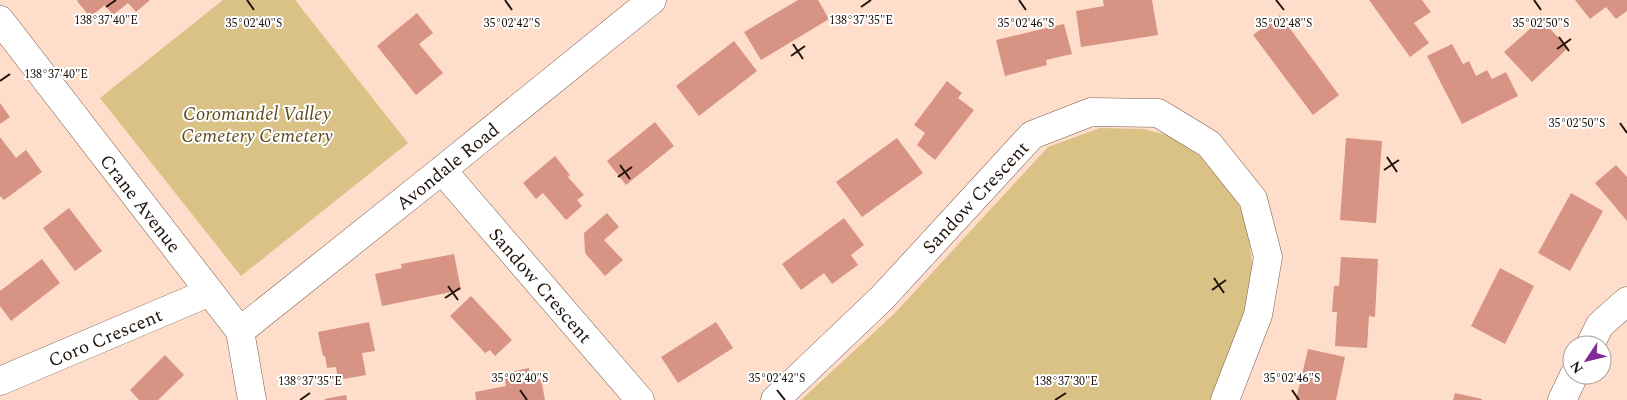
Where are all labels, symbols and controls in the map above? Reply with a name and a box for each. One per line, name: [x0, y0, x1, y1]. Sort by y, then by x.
text: 138°37'40"E: [74, 11, 138, 30]
text: 138°37'35"E: [829, 11, 893, 30]
text: 35°02'40"S: [226, 14, 282, 33]
text: 35°02'42"S: [484, 14, 540, 33]
text: 35°02'46"S: [998, 14, 1054, 33]
text: 35°02'48"S: [1256, 14, 1312, 33]
text: 35°02'50"S: [1513, 14, 1569, 33]
text: 138°37'40"E: [24, 65, 88, 84]
park label: Coromandel Valley Cemetery Cemetery: [181, 100, 333, 151]
text: 35°02'50"S: [1549, 114, 1605, 133]
street label: Avondale Road: [390, 116, 506, 218]
street label: Sandow Crescent: [916, 135, 1037, 261]
street label: Crane Avenue: [92, 148, 188, 260]
street label: Sandow Crescent: [481, 222, 599, 351]
street label: Coro Crescent: [44, 301, 167, 375]
north arrow: [1562, 335, 1612, 385]
text: N: [1565, 356, 1589, 378]
text: 35°02'40"S: [492, 369, 548, 388]
text: 35°02'42"S: [749, 369, 805, 388]
text: 35°02'46"S: [1264, 369, 1320, 388]
text: 138°37'35"E: [278, 372, 342, 391]
text: 138°37'30"E: [1034, 372, 1098, 391]

